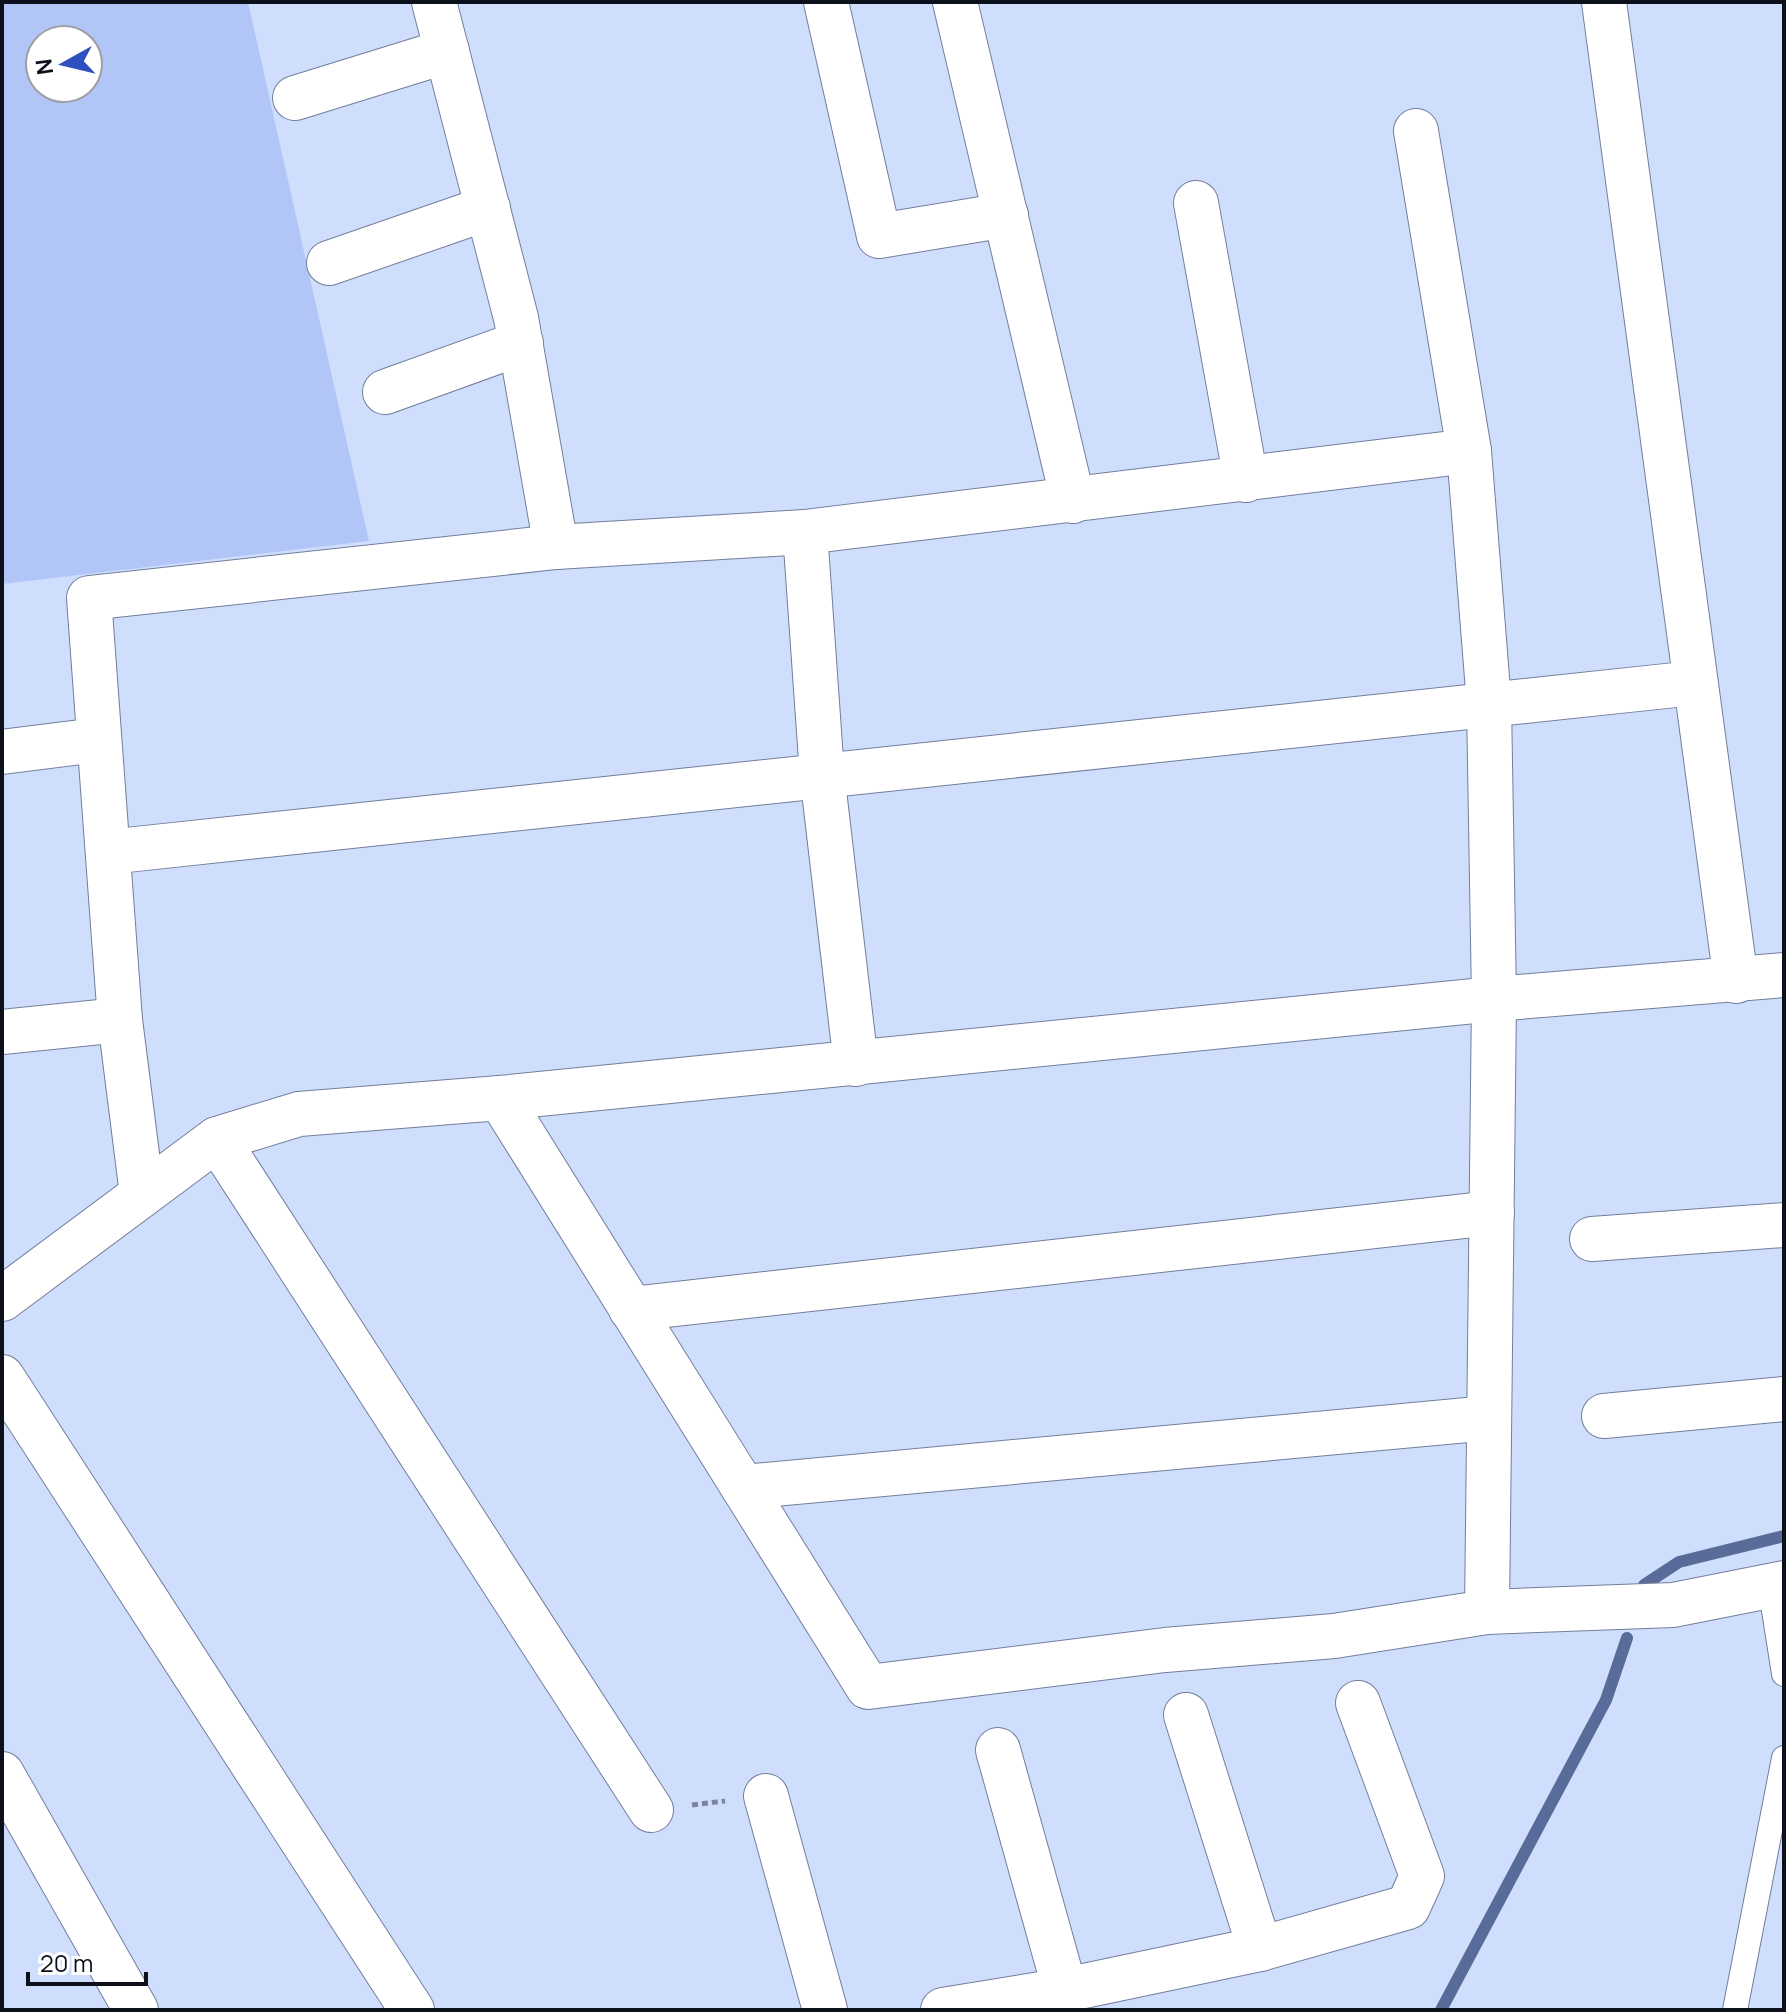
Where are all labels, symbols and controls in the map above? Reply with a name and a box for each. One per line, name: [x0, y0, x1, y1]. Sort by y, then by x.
north arrow: [24, 24, 104, 104]
text: N: [28, 57, 60, 77]
scale bar: [28, 1936, 146, 1986]
text: 20 m: [40, 1946, 93, 1979]

